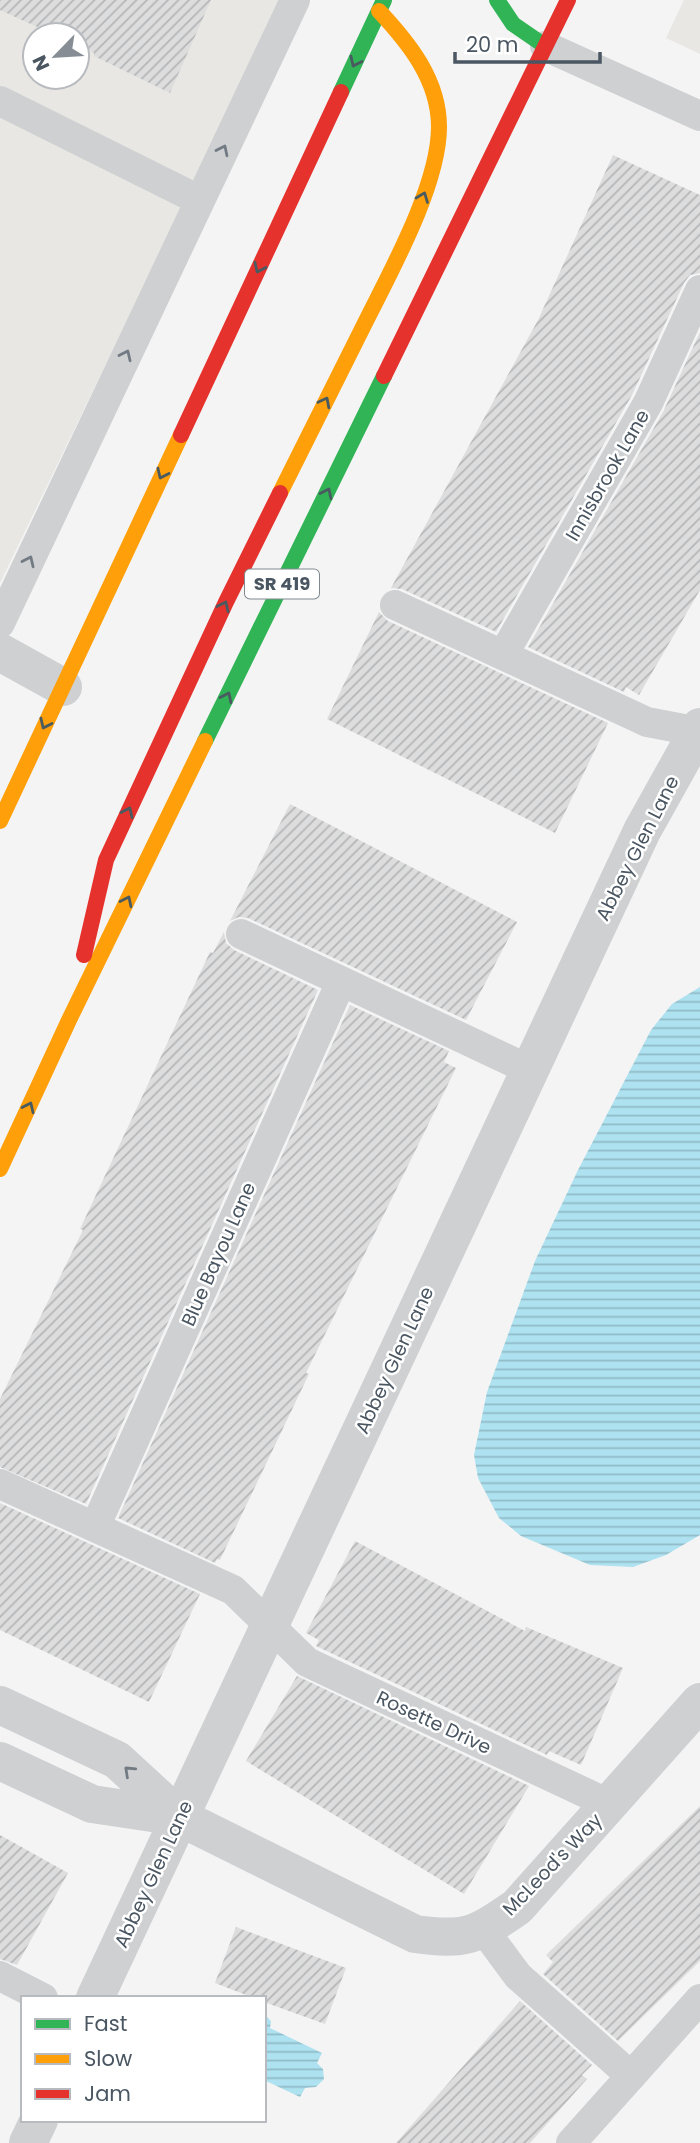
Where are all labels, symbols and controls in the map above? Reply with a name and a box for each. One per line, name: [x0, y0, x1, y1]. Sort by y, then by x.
north arrow: [21, 21, 91, 91]
scale bar: [455, 21, 600, 65]
text: 20 m: [466, 30, 519, 59]
text: N: [26, 51, 56, 75]
one-way arrow: [349, 55, 363, 67]
one-way arrow: [214, 145, 228, 157]
one-way arrow: [415, 191, 429, 203]
one-way arrow: [253, 261, 267, 273]
one-way arrow: [117, 350, 131, 362]
one-way arrow: [317, 397, 331, 409]
street label: Innisbrook Lane: [559, 405, 656, 546]
one-way arrow: [156, 467, 170, 479]
one-way arrow: [318, 488, 332, 500]
one-way arrow: [21, 556, 35, 568]
road number: SR 419: [245, 570, 319, 598]
one-way arrow: [216, 601, 230, 613]
one-way arrow: [218, 692, 232, 704]
one-way arrow: [39, 717, 53, 730]
street label: Abbey Glen Lane: [589, 771, 686, 925]
one-way arrow: [120, 807, 134, 819]
one-way arrow: [118, 896, 132, 909]
one-way arrow: [20, 1102, 34, 1114]
street label: Blue Bayou Lane: [175, 1178, 262, 1330]
street label: Abbey Glen Lane: [349, 1282, 440, 1438]
street label: Rosette Drive: [372, 1684, 496, 1761]
one-way arrow: [124, 1766, 137, 1779]
street label: Abbey Glen Lane: [108, 1796, 199, 1952]
street label: McLeod's Way: [496, 1807, 608, 1922]
legend: [21, 1996, 266, 2122]
text: Fast: [84, 2009, 127, 2038]
text: Slow: [84, 2044, 132, 2073]
text: Jam: [84, 2079, 131, 2108]

